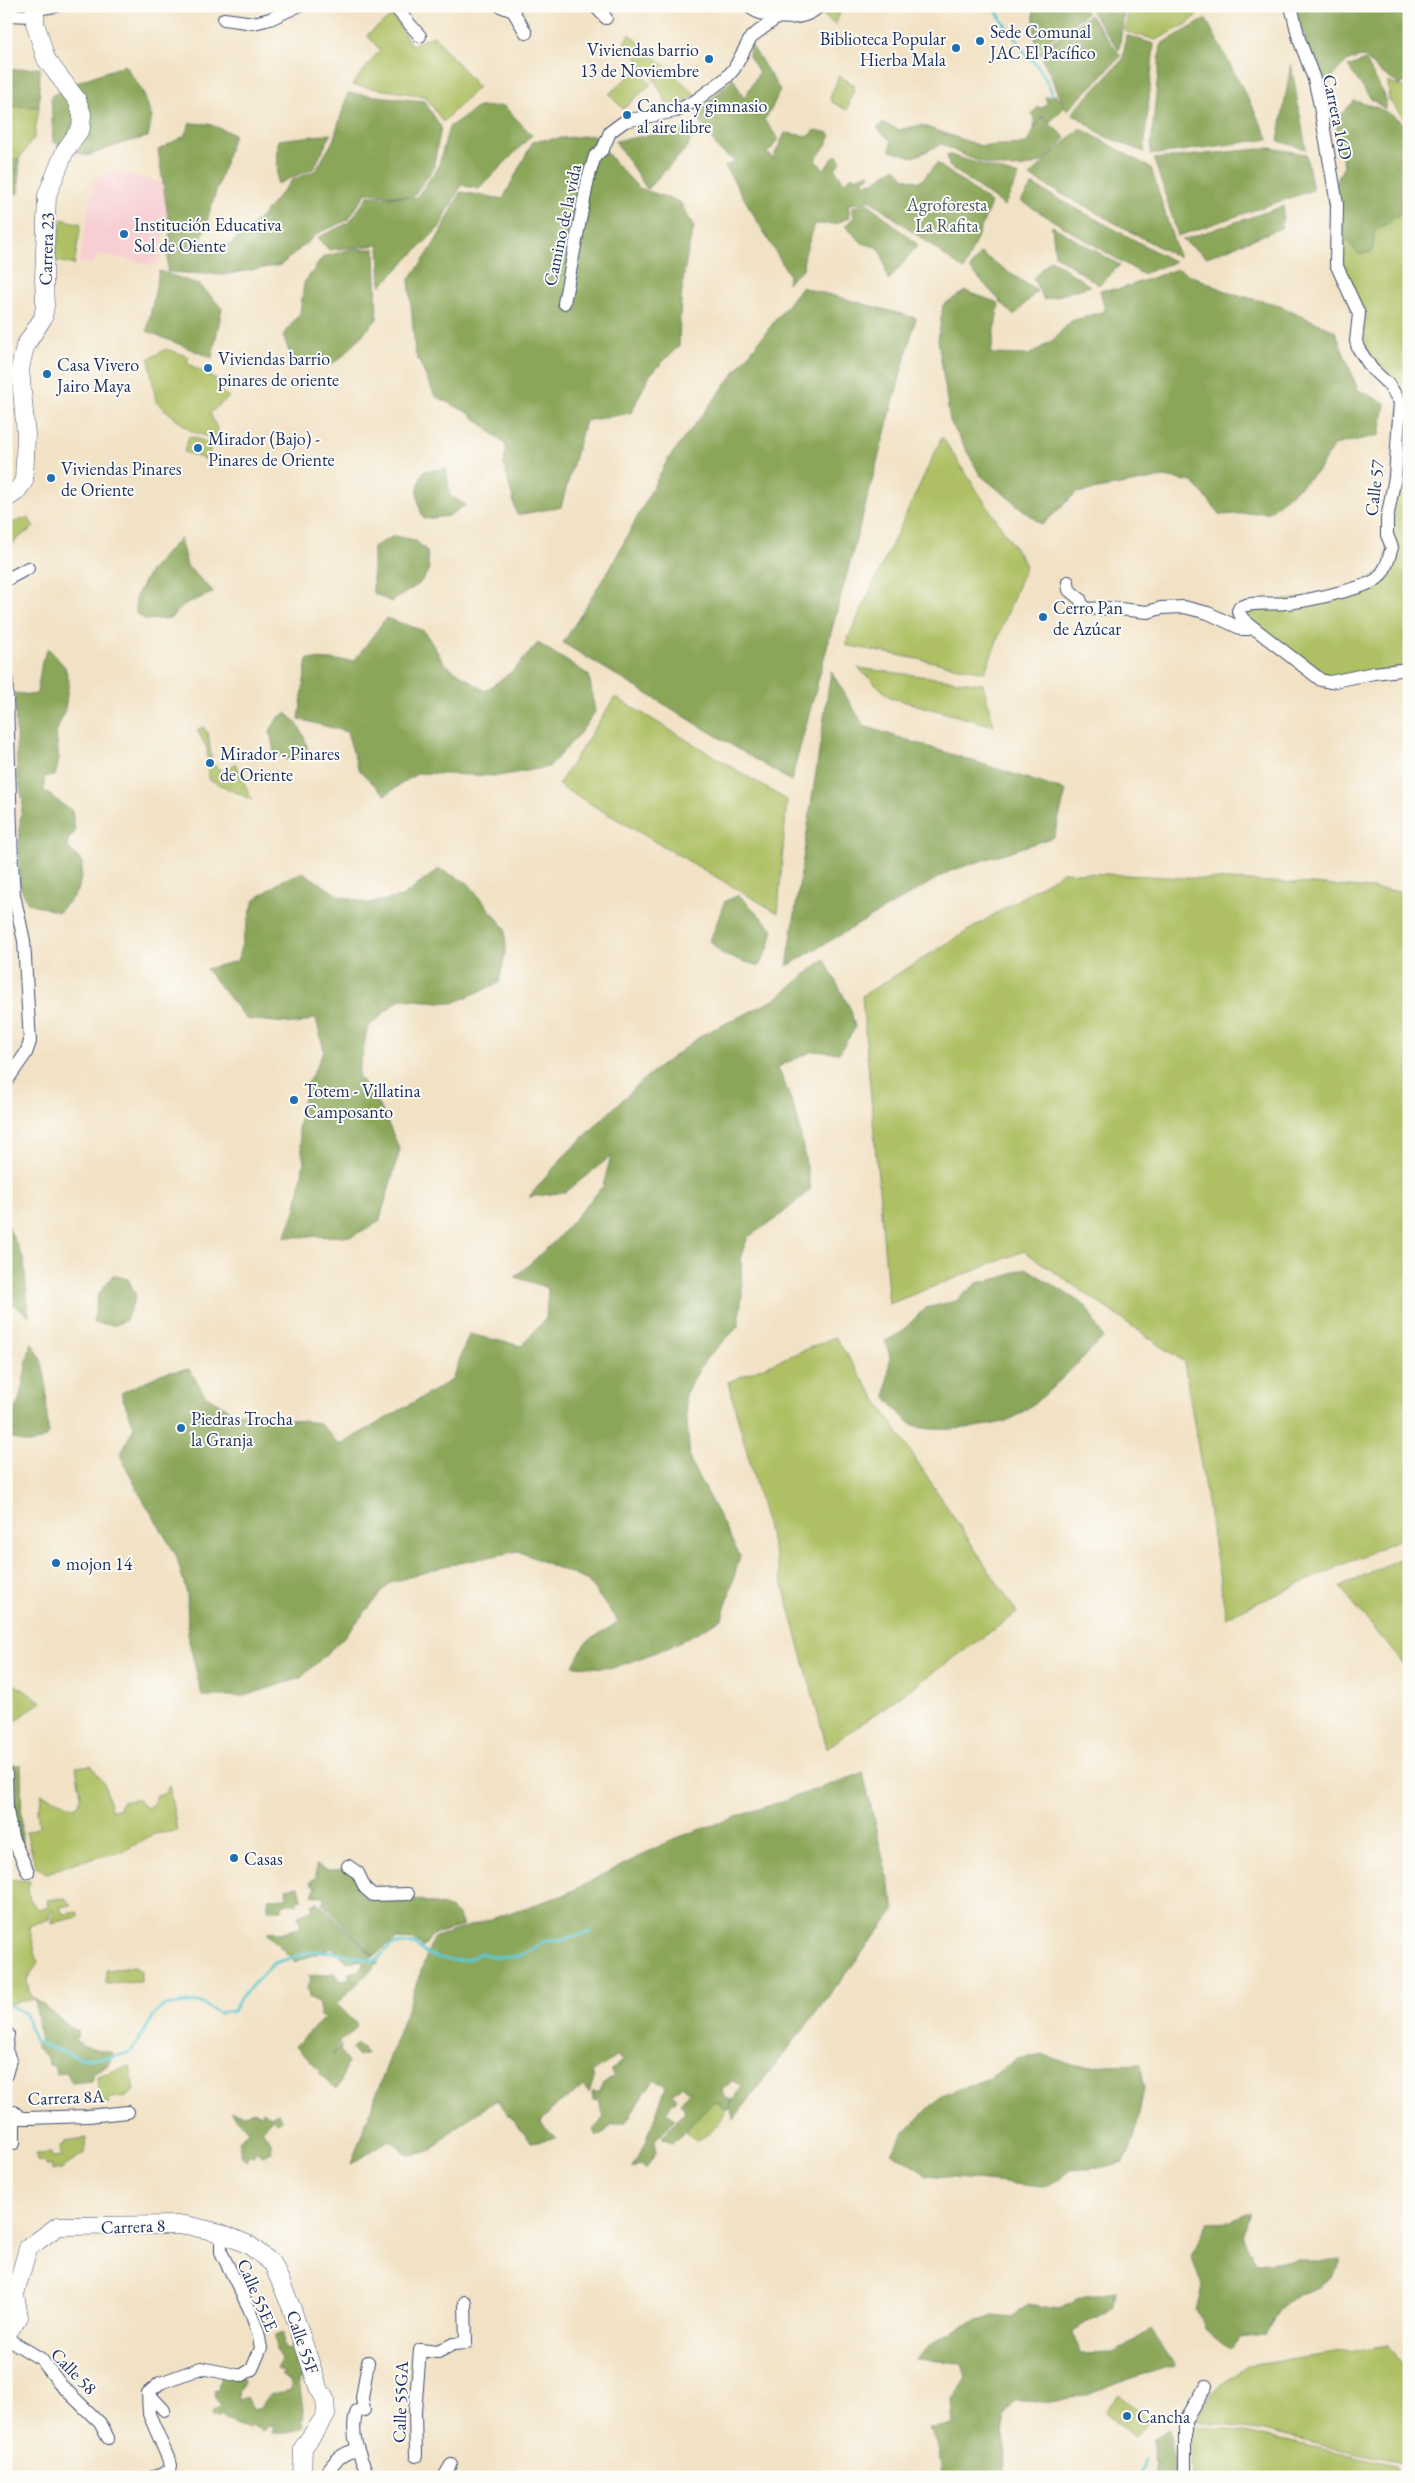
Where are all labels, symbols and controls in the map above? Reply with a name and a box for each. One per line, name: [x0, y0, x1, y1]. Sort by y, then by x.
place label: Sede Comunal JAC El Pacífico: [988, 20, 1096, 64]
place label: Biblioteca Popular Hierba Mala: [820, 27, 947, 71]
marker: Sede Comunal JAC El Pacífico: [974, 35, 986, 47]
place label: Viviendas barrio 13 de Noviembre: [580, 38, 699, 82]
marker: Biblioteca Popular Hierba Mala: [950, 42, 962, 54]
marker: Viviendas barrio 13 de Noviembre: [703, 53, 715, 65]
street label: Carrera 16D: [1318, 72, 1358, 162]
place label: Cancha y gimnasio al aire libre: [637, 94, 767, 138]
marker: Cancha y gimnasio al aire libre: [621, 109, 633, 121]
street label: Camino de la vida: [538, 161, 586, 288]
park label: Agroforesta La Rafita: [905, 193, 988, 237]
street label: Carrera 23: [33, 212, 59, 286]
place label: Institución Educativa Sol de Oiente: [134, 213, 283, 257]
marker: Institución Educativa Sol de Oiente: [118, 228, 130, 240]
place label: Viviendas barrio pinares de oriente: [218, 347, 339, 391]
place label: Casa Vivero Jairo Maya: [55, 353, 139, 397]
marker: Viviendas barrio pinares de oriente: [202, 362, 214, 374]
marker: Casa Vivero Jairo Maya: [41, 368, 53, 380]
place label: Mirador (Bajo) - Pinares de Oriente: [208, 427, 335, 471]
marker: Mirador (Bajo) - Pinares de Oriente: [192, 442, 204, 454]
place label: Viviendas Pinares de Oriente: [61, 457, 182, 501]
street label: Calle 57: [1359, 458, 1389, 517]
marker: Viviendas Pinares de Oriente: [45, 472, 57, 484]
place label: Cerro Pan de Azúcar: [1053, 596, 1124, 640]
marker: Cerro Pan de Azúcar: [1037, 611, 1049, 623]
place label: Mirador - Pinares de Oriente: [220, 742, 340, 786]
marker: Mirador - Pinares de Oriente: [204, 757, 216, 769]
place label: Totem - Villatina Camposanto: [304, 1079, 421, 1123]
marker: Totem - Villatina Camposanto: [288, 1094, 300, 1106]
place label: Piedras Trocha la Granja: [191, 1407, 294, 1451]
marker: Piedras Trocha la Granja: [175, 1422, 187, 1434]
place label: mojon 14: [66, 1552, 133, 1575]
marker: mojon 14: [50, 1557, 62, 1569]
place label: Casas: [244, 1847, 283, 1870]
marker: Casas: [228, 1852, 240, 1864]
street label: Carrera 8A: [27, 2084, 105, 2110]
street label: Carrera 8: [100, 2213, 166, 2239]
street label: Calle 55EE: [232, 2255, 284, 2335]
street label: Calle 55F: [281, 2307, 325, 2377]
street label: Calle 58: [46, 2343, 102, 2399]
street label: Calle 55GA: [387, 2360, 413, 2443]
place label: Cancha: [1137, 2405, 1191, 2428]
marker: Cancha: [1121, 2410, 1133, 2422]

